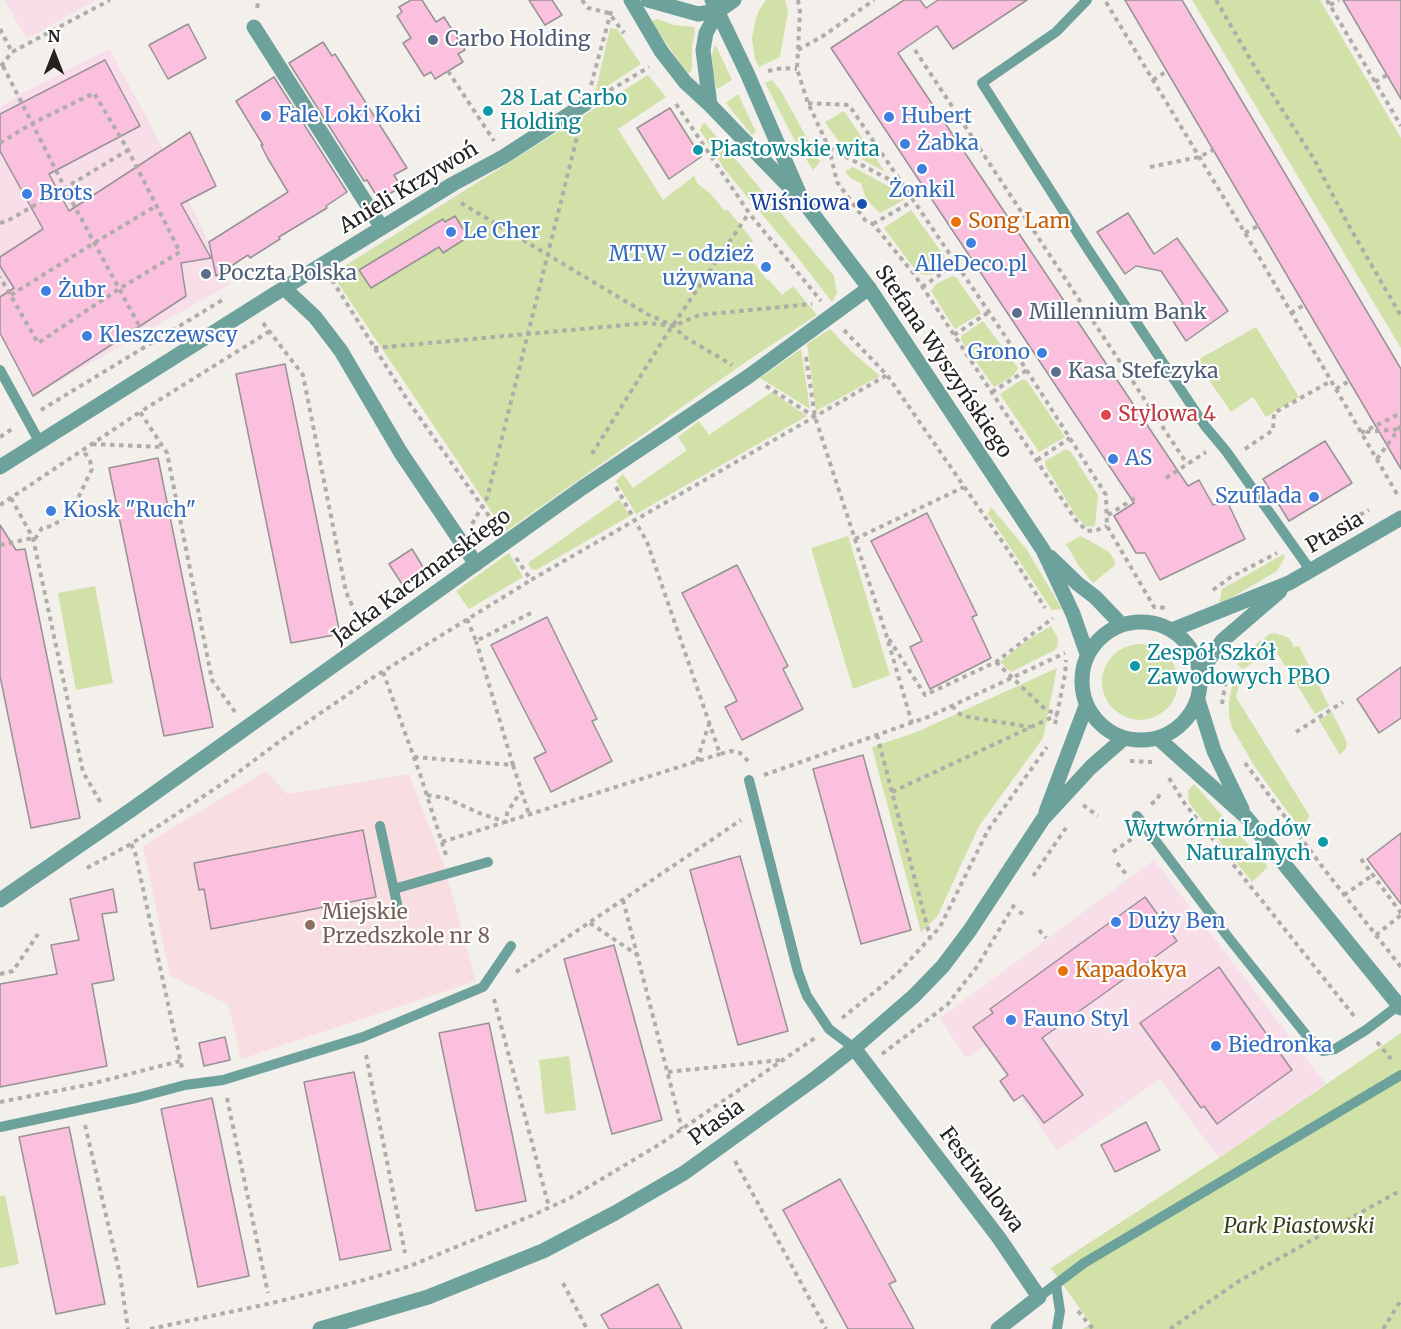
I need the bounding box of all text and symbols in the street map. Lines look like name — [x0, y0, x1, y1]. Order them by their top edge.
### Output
north arrow — [24, 24, 84, 84]
text: N — [48, 26, 60, 46]
place label: Carbo Holding — [445, 27, 591, 53]
marker: Carbo Holding — [426, 33, 440, 47]
place label: 28 Lat Carbo Holding — [500, 86, 627, 136]
place label: Fale Loki Koki — [278, 103, 421, 129]
marker: 28 Lat Carbo Holding — [481, 104, 495, 118]
place label: Hubert — [901, 104, 972, 130]
marker: Fale Loki Koki — [259, 109, 273, 123]
marker: Hubert — [882, 110, 896, 124]
place label: Żabka — [917, 131, 979, 157]
street label: Anieli Krzywoń — [335, 137, 483, 239]
place label: Piastowskie wita — [710, 137, 880, 163]
marker: Żabka — [898, 137, 912, 151]
marker: Piastowskie wita — [691, 143, 705, 157]
marker: Żonkil — [915, 162, 929, 176]
place label: Żonkil — [889, 178, 955, 204]
place label: Brots — [39, 181, 93, 207]
marker: Brots — [20, 187, 34, 201]
place label: Wiśniowa — [750, 191, 850, 217]
marker: Wiśniowa — [855, 197, 869, 211]
place label: Song Lam — [968, 209, 1070, 235]
marker: Song Lam — [949, 215, 963, 229]
place label: Le Cher — [463, 219, 540, 245]
marker: Le Cher — [444, 225, 458, 239]
marker: AlleDeco.pl — [964, 236, 978, 250]
place label: MTW - odzież używana — [609, 242, 754, 292]
place label: AlleDeco.pl — [915, 252, 1027, 278]
marker: MTW - odzież używana — [759, 260, 773, 274]
place label: Poczta Polska — [218, 261, 357, 287]
street label: Stefana Wyszyńskiego — [869, 261, 1017, 463]
marker: Poczta Polska — [199, 267, 213, 281]
place label: Żubr — [58, 278, 106, 304]
marker: Żubr — [39, 284, 53, 298]
place label: Millennium Bank — [1029, 300, 1207, 326]
marker: Millennium Bank — [1010, 306, 1024, 320]
place label: Kleszczewscy — [99, 323, 238, 349]
marker: Kleszczewscy — [80, 329, 94, 343]
place label: Grono — [968, 340, 1030, 366]
marker: Grono — [1035, 346, 1049, 360]
place label: Kasa Stefczyka — [1068, 359, 1218, 385]
marker: Kasa Stefczyka — [1049, 365, 1063, 379]
place label: Stylowa 4 — [1118, 402, 1216, 428]
marker: Stylowa 4 — [1099, 408, 1113, 422]
place label: AS — [1125, 446, 1152, 472]
marker: AS — [1106, 452, 1120, 466]
place label: Szuflada — [1215, 484, 1302, 510]
marker: Szuflada — [1307, 490, 1321, 504]
place label: Kiosk "Ruch" — [63, 498, 196, 524]
marker: Kiosk "Ruch" — [44, 504, 58, 518]
street label: Jacka Kaczmarskiego — [328, 504, 516, 650]
street label: Ptasia — [1302, 507, 1368, 559]
place label: Zespół Szkół Zawodowych PBO — [1147, 641, 1330, 691]
marker: Zespół Szkół Zawodowych PBO — [1128, 659, 1142, 673]
place label: Wytwórnia Lodów Naturalnych — [1125, 817, 1311, 867]
marker: Wytwórnia Lodów Naturalnych — [1316, 835, 1330, 849]
place label: Miejskie Przedszkole nr 8 — [322, 900, 490, 950]
place label: Duży Ben — [1128, 909, 1225, 935]
marker: Duży Ben — [1109, 915, 1123, 929]
marker: Miejskie Przedszkole nr 8 — [303, 918, 317, 932]
place label: Kapadokya — [1075, 958, 1187, 984]
marker: Kapadokya — [1056, 964, 1070, 978]
place label: Fauno Styl — [1023, 1007, 1129, 1033]
marker: Fauno Styl — [1004, 1013, 1018, 1027]
place label: Biedronka — [1228, 1033, 1332, 1059]
marker: Biedronka — [1209, 1039, 1223, 1053]
street label: Ptasia — [685, 1095, 749, 1151]
street label: Festiwalowa — [933, 1122, 1029, 1238]
park label: Park Piastowski — [1223, 1214, 1375, 1240]

